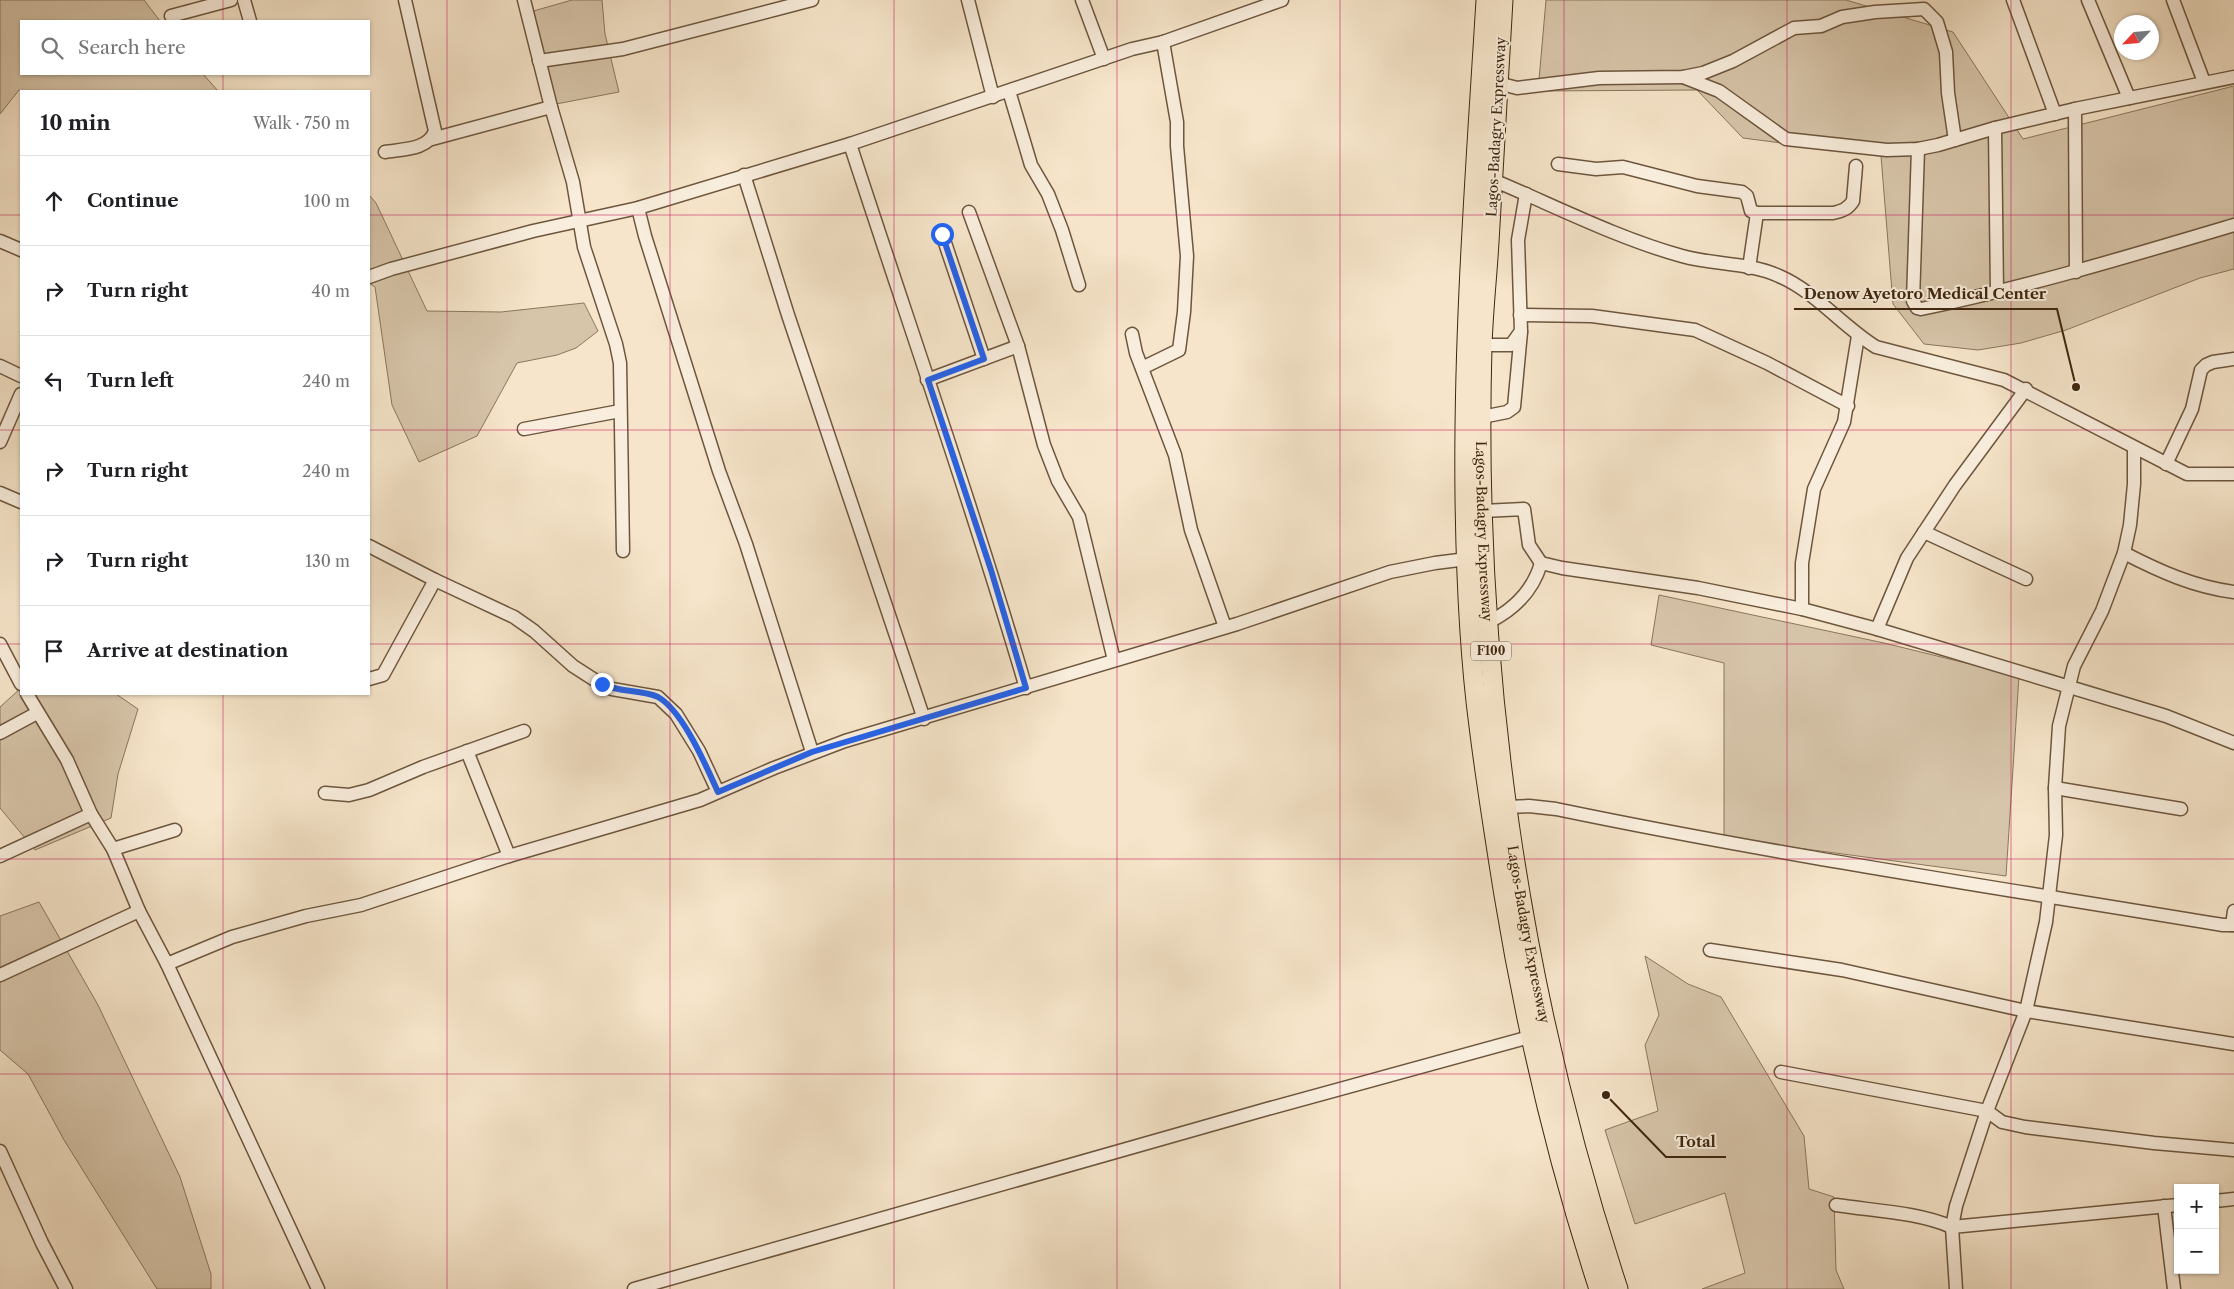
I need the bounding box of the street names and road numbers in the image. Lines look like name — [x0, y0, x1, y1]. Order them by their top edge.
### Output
street label: Lagos-Badagry Expressway — [1482, 36, 1510, 218]
street label: Lagos-Badagry Expressway — [1472, 441, 1497, 622]
road number: F100 — [1471, 641, 1511, 660]
street label: Lagos-Badagry Expressway — [1503, 844, 1554, 1025]

